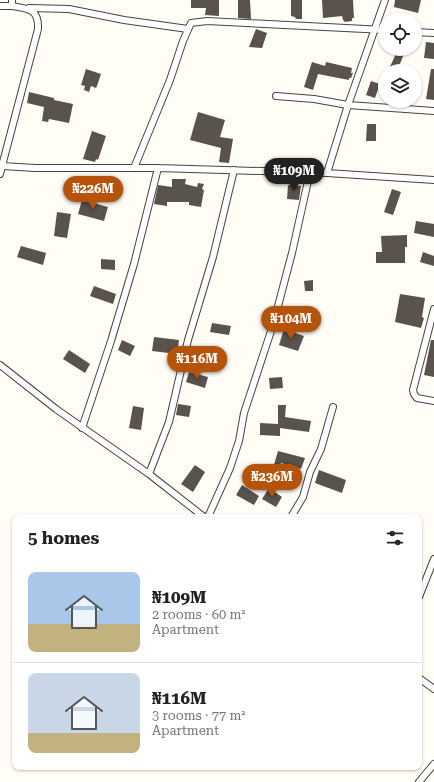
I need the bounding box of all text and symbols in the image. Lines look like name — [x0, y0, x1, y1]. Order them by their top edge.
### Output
map controls — [378, 12, 422, 108]
button: locate — [378, 12, 422, 56]
button: layers — [378, 64, 422, 108]
pin: ₦109M — [266, 158, 322, 192]
text: ₦109M — [273, 163, 315, 178]
pin: ₦226M — [65, 176, 121, 210]
text: ₦226M — [72, 181, 114, 196]
pin: ₦104M — [263, 306, 319, 340]
text: ₦104M — [270, 311, 312, 326]
pin: ₦116M — [169, 346, 225, 380]
text: ₦116M — [176, 351, 218, 366]
pin: ₦236M — [244, 464, 300, 498]
text: ₦236M — [251, 469, 293, 484]
icon: filters — [384, 527, 406, 549]
text: 5 homes — [28, 528, 99, 548]
text: ₦109M — [152, 587, 207, 607]
icon: home — [60, 588, 108, 636]
text: 2 rooms · 60 m² — [152, 607, 246, 622]
text: Apartment — [152, 622, 219, 637]
text: ₦116M — [152, 688, 207, 708]
icon: home — [60, 689, 108, 737]
text: 3 rooms · 77 m² — [152, 708, 246, 723]
text: Apartment — [152, 723, 219, 738]

